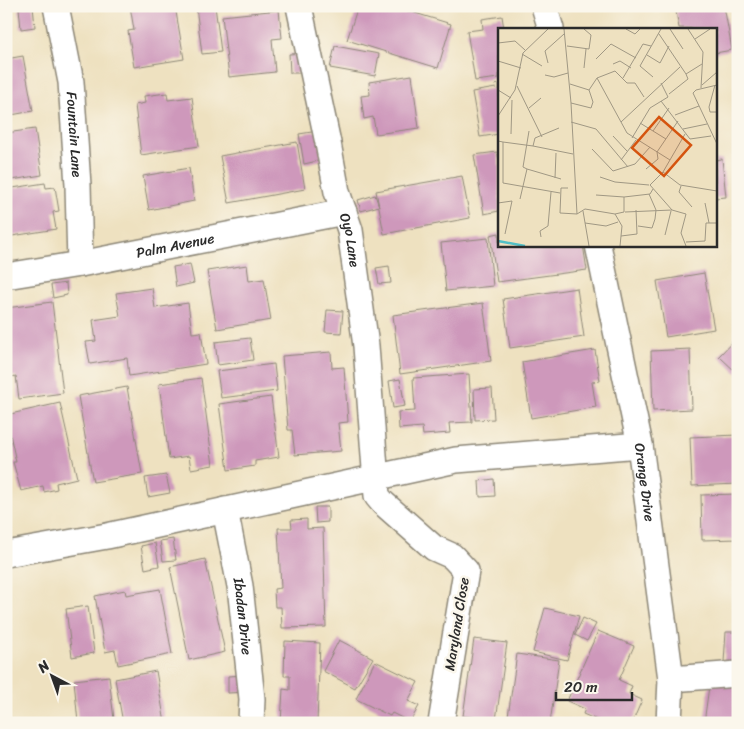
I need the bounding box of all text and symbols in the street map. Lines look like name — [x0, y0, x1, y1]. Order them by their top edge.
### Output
inset map — [498, 28, 716, 246]
street label: Fountain Lane — [59, 91, 90, 178]
street label: Oyo Lane — [333, 209, 368, 269]
street label: Palm Avenue — [134, 225, 216, 265]
street label: Orange Drive — [627, 441, 663, 523]
street label: Ibadan Drive — [226, 574, 260, 656]
street label: Maryland Close — [437, 575, 477, 673]
north arrow — [28, 652, 78, 702]
text: N — [31, 654, 56, 680]
scale bar — [556, 669, 633, 701]
text: 20 m — [564, 674, 598, 700]

